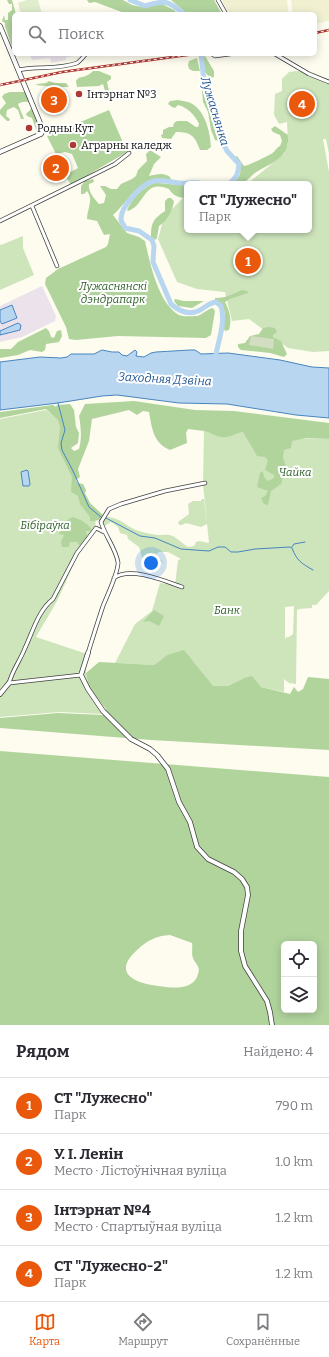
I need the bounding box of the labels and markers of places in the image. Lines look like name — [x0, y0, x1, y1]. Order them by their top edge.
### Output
pin: 3 — [41, 85, 67, 115]
place label: Інтэрнат №3 — [87, 88, 157, 101]
marker: Інтэрнат №3 — [74, 89, 84, 99]
pin: 4 — [289, 89, 315, 119]
place label: Родны Кут — [37, 122, 94, 135]
marker: Родны Кут — [24, 123, 34, 133]
place label: Аграрны каледж — [81, 139, 172, 152]
marker: Аграрны каледж — [68, 140, 78, 150]
pin: 2 — [43, 153, 69, 183]
pin: 1 — [235, 246, 261, 276]

